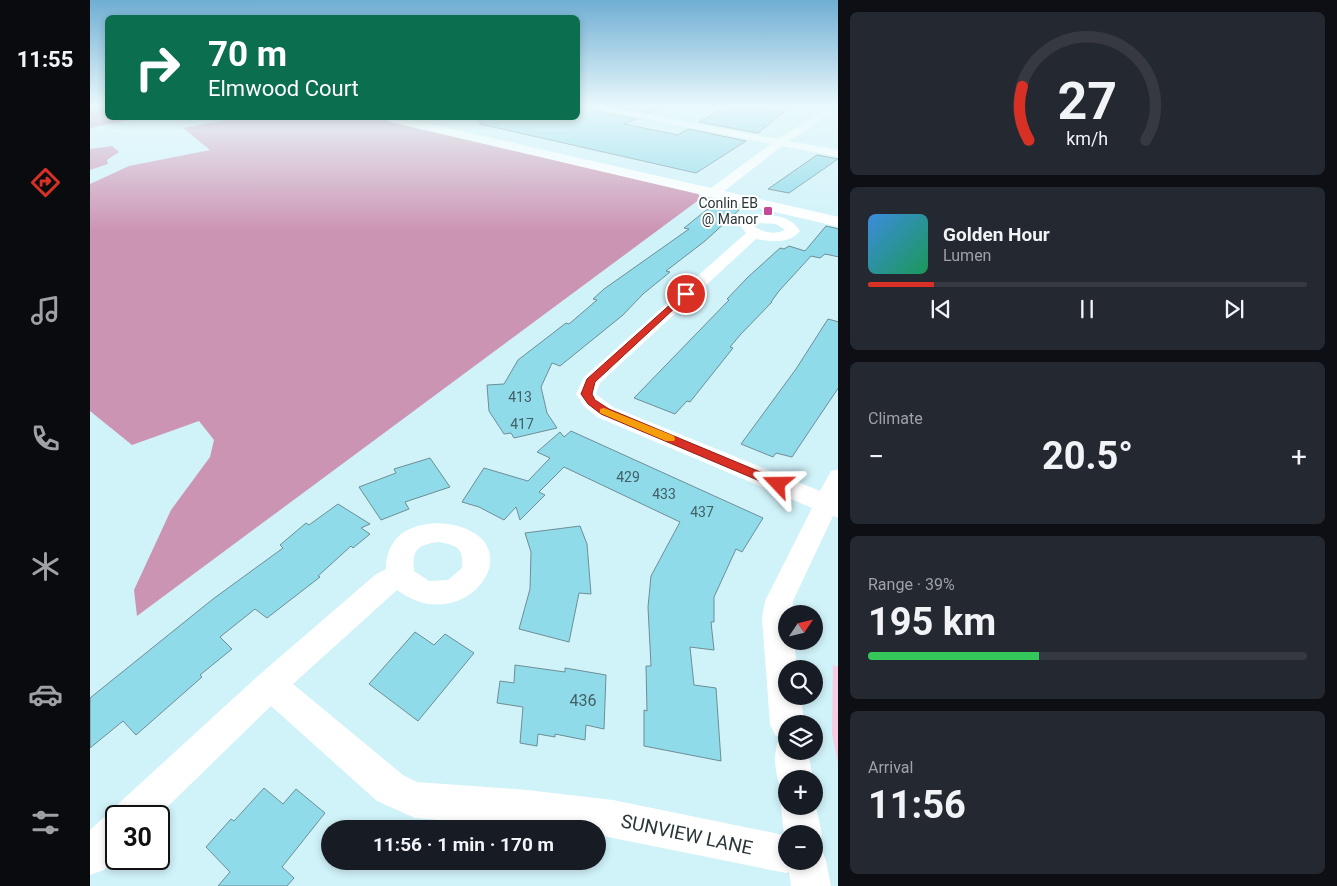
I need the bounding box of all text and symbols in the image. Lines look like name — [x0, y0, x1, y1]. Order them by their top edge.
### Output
text: 70 m — [208, 34, 287, 75]
icon: right — [125, 35, 190, 100]
text: 11:55 — [17, 47, 73, 72]
text: 27 — [1058, 71, 1117, 132]
text: Elmwood Court — [208, 76, 359, 101]
text: km/h — [1067, 128, 1108, 149]
icon: directions — [28, 165, 63, 200]
place label: Conlin EB @ Manor — [698, 195, 758, 227]
marker: Conlin EB @ Manor — [762, 205, 774, 217]
text: Golden Hour — [943, 223, 1050, 246]
text: Lumen — [943, 246, 991, 265]
pin — [665, 273, 707, 315]
icon: arrive — [672, 280, 700, 308]
icon: music — [28, 293, 63, 328]
icon: previous — [927, 295, 955, 323]
icon: pause — [1073, 295, 1101, 323]
icon: next — [1220, 295, 1248, 323]
house number: 413 — [508, 389, 532, 405]
text: Climate — [868, 409, 923, 428]
house number: 417 — [510, 416, 534, 432]
icon: phone — [28, 421, 63, 456]
text: 20.5° — [1042, 434, 1133, 478]
text: − — [868, 440, 884, 473]
text: + — [1291, 440, 1307, 473]
position arrow — [751, 457, 803, 509]
house number: 429 — [616, 469, 640, 485]
house number: 433 — [652, 486, 676, 502]
house number: 437 — [690, 504, 714, 520]
icon: climate — [28, 549, 63, 584]
text: Range · 39% — [868, 575, 955, 594]
text: 195 km — [868, 600, 996, 644]
north arrow — [778, 605, 822, 650]
map controls — [778, 605, 823, 870]
button: search — [778, 660, 823, 705]
icon: car — [28, 677, 63, 712]
house number: 436 — [570, 691, 596, 710]
button: layers — [778, 715, 823, 760]
text: Arrival — [868, 758, 913, 777]
button: + — [778, 770, 823, 815]
text: 11:56 — [868, 783, 966, 827]
icon: filters — [28, 805, 63, 840]
speed limit sign: 30 — [105, 805, 170, 870]
street label: SUNVIEW LANE — [619, 809, 755, 860]
button: − — [778, 825, 823, 870]
text: 11:56 · 1 min · 170 m — [373, 833, 554, 856]

